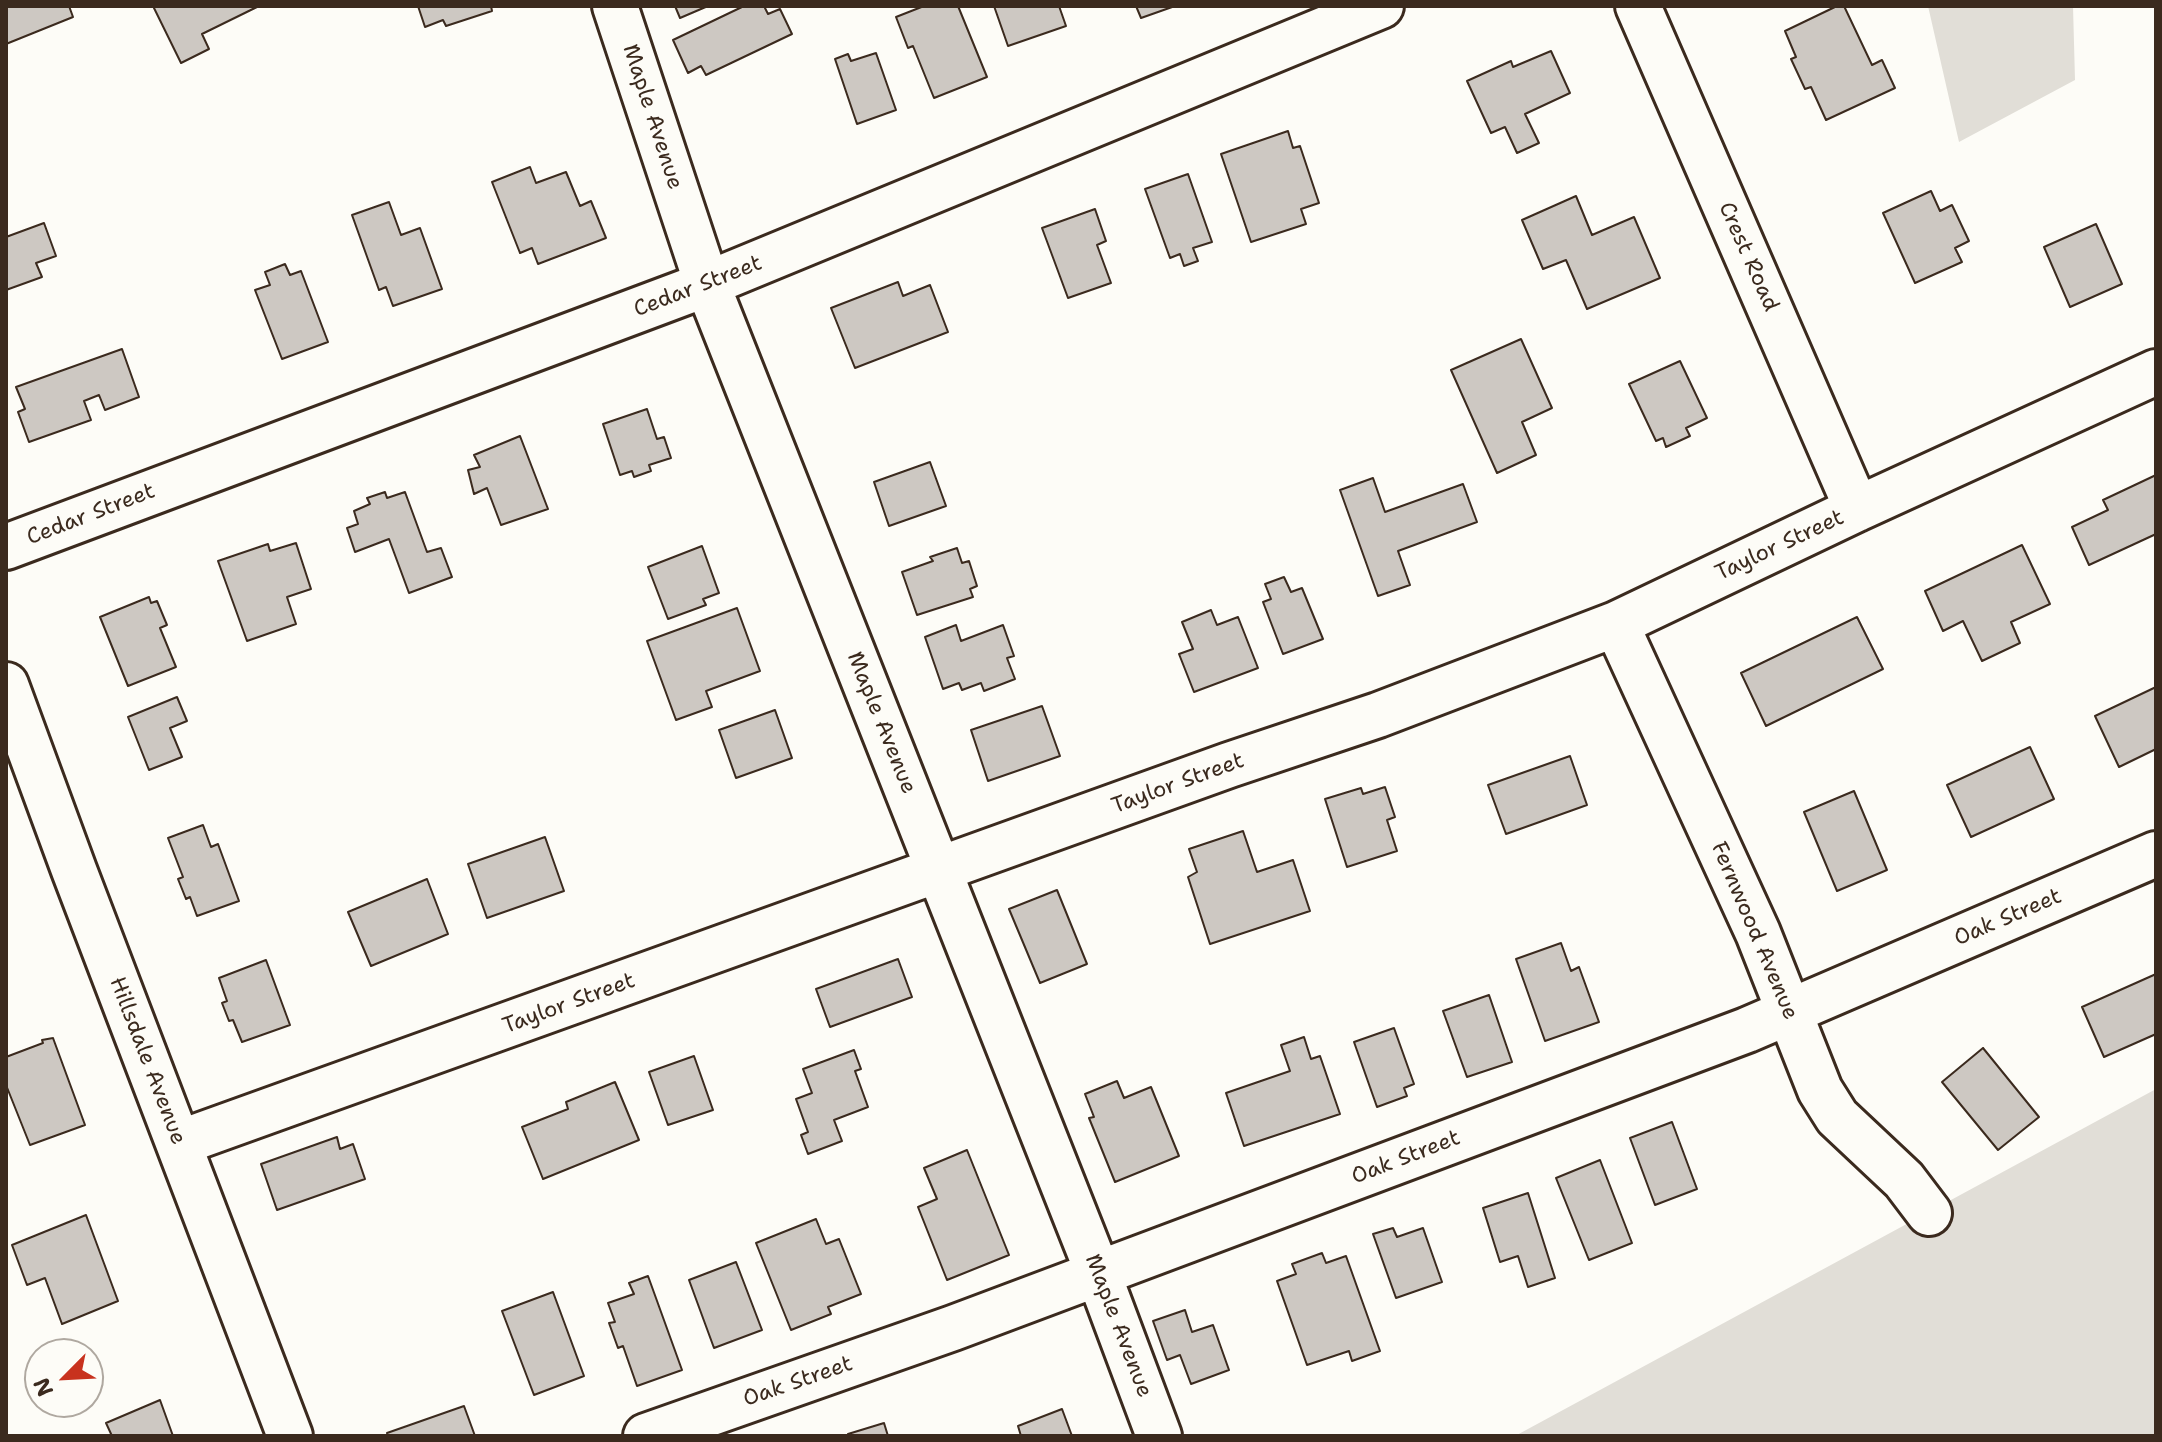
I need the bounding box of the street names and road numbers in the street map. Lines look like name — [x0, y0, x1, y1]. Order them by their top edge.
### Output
street label: Maple Avenue — [616, 41, 688, 193]
street label: Crest Road — [1712, 198, 1784, 316]
street label: Cedar Street — [630, 250, 766, 324]
street label: Cedar Street — [23, 478, 159, 552]
street label: Taylor Street — [1712, 505, 1848, 587]
street label: Maple Avenue — [840, 648, 922, 798]
street label: Taylor Street — [1108, 748, 1248, 820]
street label: Fernwood Avenue — [1705, 838, 1803, 1024]
street label: Oak Street — [1950, 884, 2066, 952]
street label: Taylor Street — [499, 968, 639, 1040]
street label: Hillsdale Avenue — [103, 974, 191, 1148]
street label: Oak Street — [1348, 1125, 1464, 1191]
street label: Maple Avenue — [1079, 1251, 1157, 1401]
street label: Oak Street — [740, 1351, 856, 1413]

